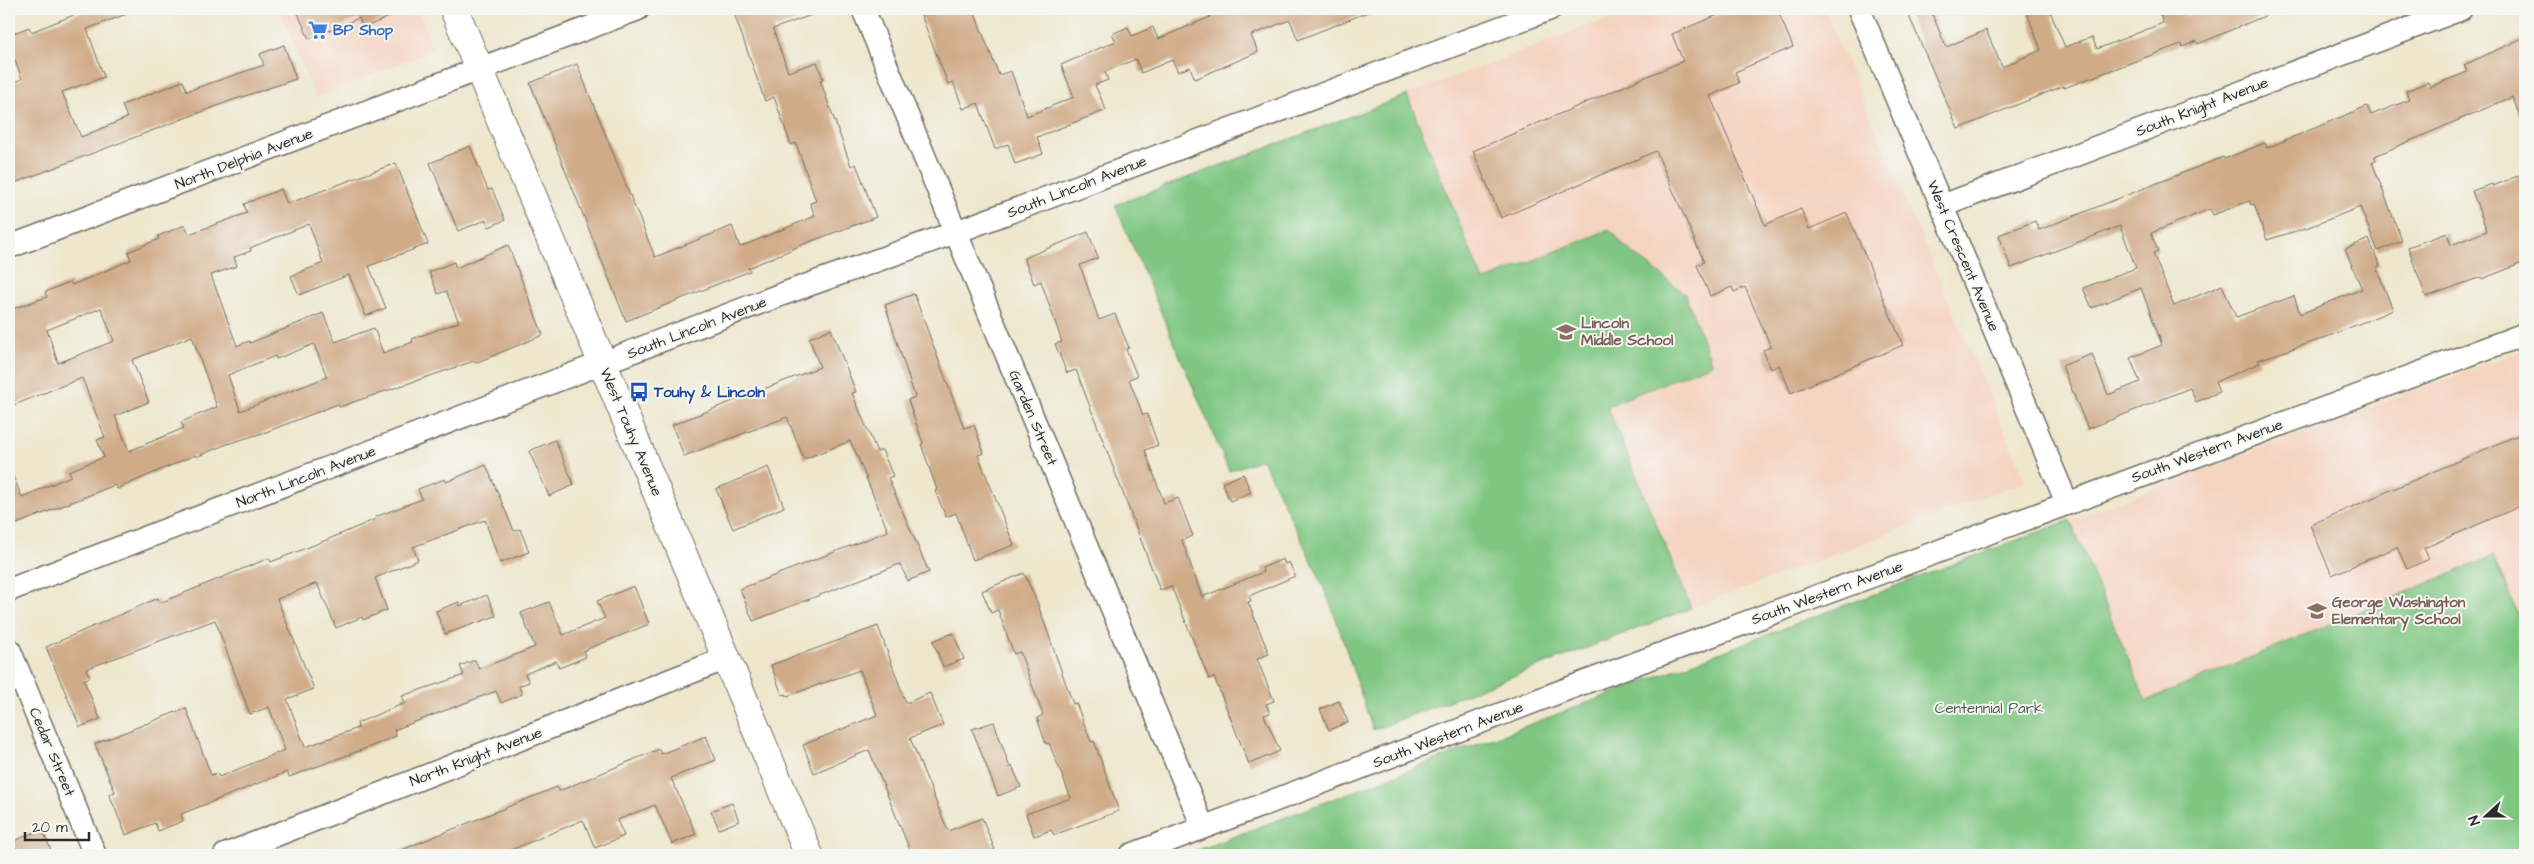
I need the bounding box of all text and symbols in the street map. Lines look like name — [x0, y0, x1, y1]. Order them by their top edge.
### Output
supermarket icon: BP Shop — [307, 19, 329, 41]
place label: BP Shop — [333, 20, 394, 41]
street label: South Knight Avenue — [2133, 72, 2271, 143]
street label: North Delphia Avenue — [172, 123, 316, 195]
street label: South Lincoln Avenue — [1004, 151, 1150, 223]
street label: West Crescent Avenue — [1922, 177, 2004, 335]
street label: South Lincoln Avenue — [624, 292, 770, 364]
place label: Lincoln Middle School — [1581, 313, 1674, 351]
school or university icon: Lincoln Middle School — [1555, 321, 1577, 343]
street label: West Touhy Avenue — [594, 365, 668, 500]
street label: Garden Street — [1003, 367, 1063, 469]
bus stop icon: Touhy & Lincoln — [628, 381, 650, 403]
place label: Touhy & Lincoln — [653, 382, 766, 404]
street label: South Western Avenue — [2128, 414, 2286, 488]
street label: North Lincoln Avenue — [233, 441, 379, 513]
street label: South Western Avenue — [1748, 556, 1906, 630]
place label: George Washington Elementary School — [2332, 592, 2466, 631]
school or university icon: George Washington Elementary School — [2306, 600, 2328, 622]
street label: South Western Avenue — [1370, 697, 1526, 773]
park label: Centennial Park — [1935, 698, 2043, 719]
street label: Cedar Street — [24, 704, 80, 800]
street label: North Knight Avenue — [407, 722, 546, 793]
north arrow — [2462, 792, 2512, 842]
scale bar — [25, 809, 89, 841]
text: N — [2464, 812, 2486, 828]
text: 20 m — [32, 817, 68, 838]

